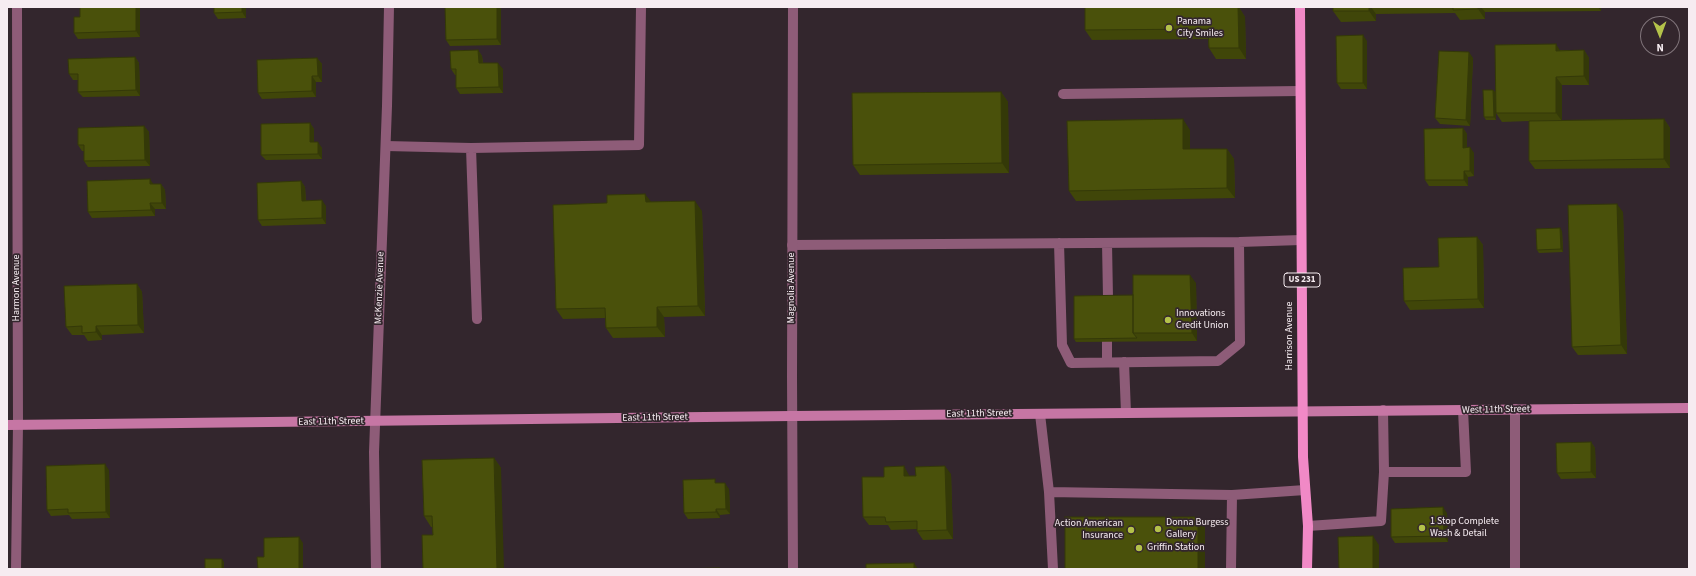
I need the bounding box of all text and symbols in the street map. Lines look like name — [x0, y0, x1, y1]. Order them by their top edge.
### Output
place label: Panama City Smiles — [1177, 16, 1223, 40]
north arrow — [1640, 16, 1680, 56]
marker: Panama City Smiles — [1164, 23, 1174, 33]
text: N — [1656, 40, 1664, 55]
street label: McKenzie Avenue — [373, 252, 387, 324]
street label: Magnolia Avenue — [786, 252, 798, 324]
street label: Harmon Avenue — [11, 254, 23, 322]
road number: US 231 — [1284, 273, 1320, 287]
street label: Harrison Avenue — [1284, 302, 1296, 370]
place label: Innovations Credit Union — [1176, 308, 1229, 332]
marker: Innovations Credit Union — [1163, 315, 1173, 325]
street label: West 11th Street — [1462, 403, 1530, 417]
street label: East 11th Street — [946, 407, 1012, 421]
street label: East 11th Street — [622, 411, 688, 425]
street label: East 11th Street — [298, 415, 364, 429]
place label: 1 Stop Complete Wash & Detail — [1430, 516, 1499, 540]
place label: Donna Burgess Gallery — [1166, 517, 1228, 540]
place label: Action American Insurance — [1055, 518, 1123, 542]
marker: 1 Stop Complete Wash & Detail — [1417, 523, 1427, 533]
marker: Donna Burgess Gallery — [1153, 524, 1163, 534]
marker: Action American Insurance — [1126, 525, 1136, 535]
place label: Griffin Station — [1147, 542, 1205, 554]
marker: Griffin Station — [1134, 543, 1144, 553]

